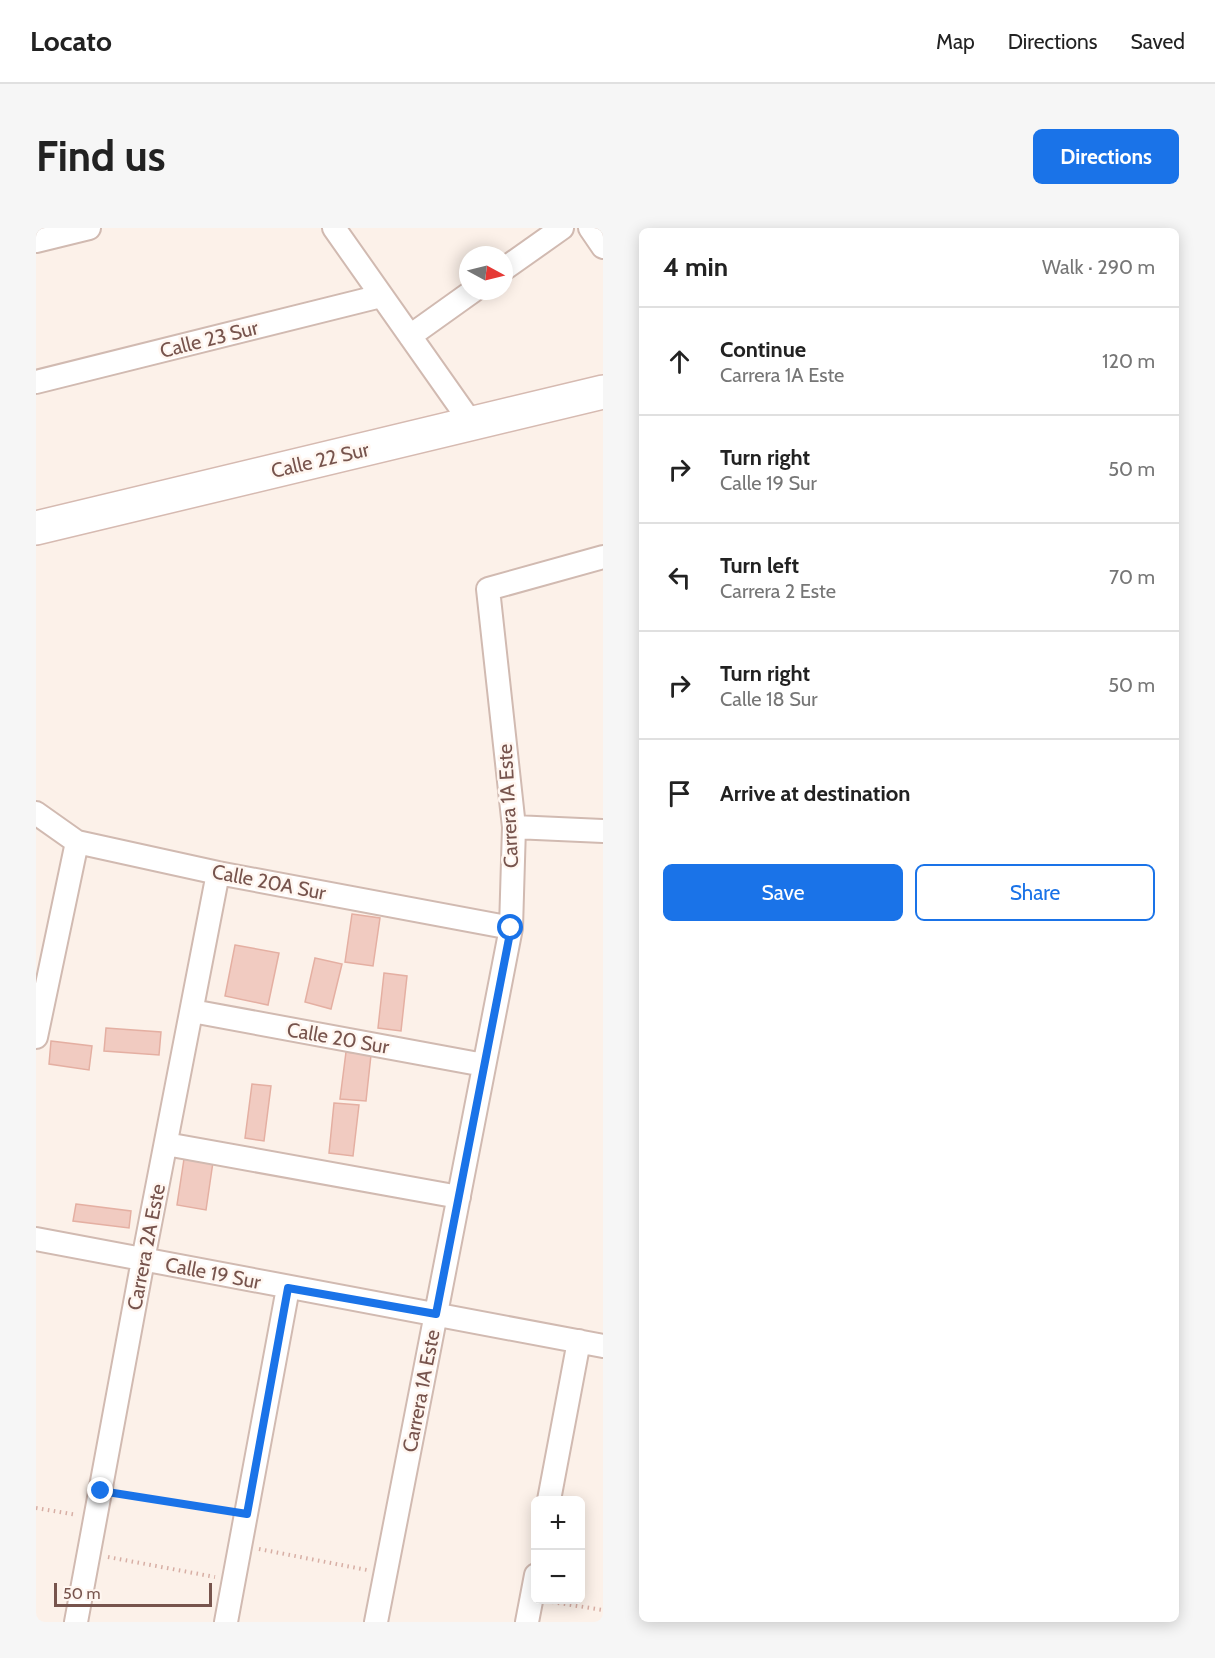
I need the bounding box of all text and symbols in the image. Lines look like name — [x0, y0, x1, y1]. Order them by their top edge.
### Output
text: Locato — [30, 24, 112, 58]
text: Map — [936, 29, 975, 54]
text: Directions — [1008, 29, 1097, 54]
text: Saved — [1130, 29, 1185, 54]
button: Directions — [1033, 129, 1179, 184]
text: Find us — [36, 130, 165, 182]
north arrow — [459, 246, 513, 300]
text: 4 min — [663, 251, 728, 283]
text: Walk · 290 m — [1042, 255, 1155, 279]
street label: Calle 23 Sur — [157, 315, 261, 363]
text: Continue — [720, 336, 806, 363]
icon: ahead — [663, 345, 696, 378]
text: 120 m — [1102, 349, 1155, 373]
text: Carrera 1A Este — [720, 363, 844, 387]
street label: Calle 22 Sur — [269, 437, 372, 483]
text: Turn right — [720, 444, 810, 471]
icon: right — [663, 453, 696, 486]
text: 50 m — [1108, 457, 1155, 481]
text: Calle 19 Sur — [720, 471, 817, 495]
text: Turn left — [720, 552, 799, 579]
icon: left — [663, 561, 696, 594]
text: 70 m — [1109, 565, 1155, 589]
text: Carrera 2 Este — [720, 579, 836, 603]
text: Turn right — [720, 660, 810, 687]
icon: right — [663, 669, 696, 702]
text: 50 m — [1108, 673, 1155, 697]
text: Calle 18 Sur — [720, 687, 818, 711]
street label: Carrera 1A Este — [493, 743, 523, 869]
icon: arrive — [663, 777, 696, 810]
text: Arrive at destination — [720, 780, 910, 807]
street label: Calle 20A Sur — [210, 859, 329, 905]
button: Save — [663, 864, 903, 921]
button: Share — [915, 864, 1155, 921]
route start — [497, 914, 523, 940]
street label: Calle 20 Sur — [285, 1017, 392, 1059]
street label: Carrera 2A Este — [122, 1182, 170, 1312]
street label: Calle 19 Sur — [163, 1252, 263, 1294]
street label: Carrera 1A Este — [397, 1328, 445, 1454]
route end — [87, 1477, 113, 1503]
map controls — [531, 1496, 585, 1604]
button: + — [531, 1496, 585, 1550]
button: − — [531, 1550, 585, 1604]
scale bar — [54, 1580, 212, 1608]
text: 50 m — [63, 1584, 100, 1603]

